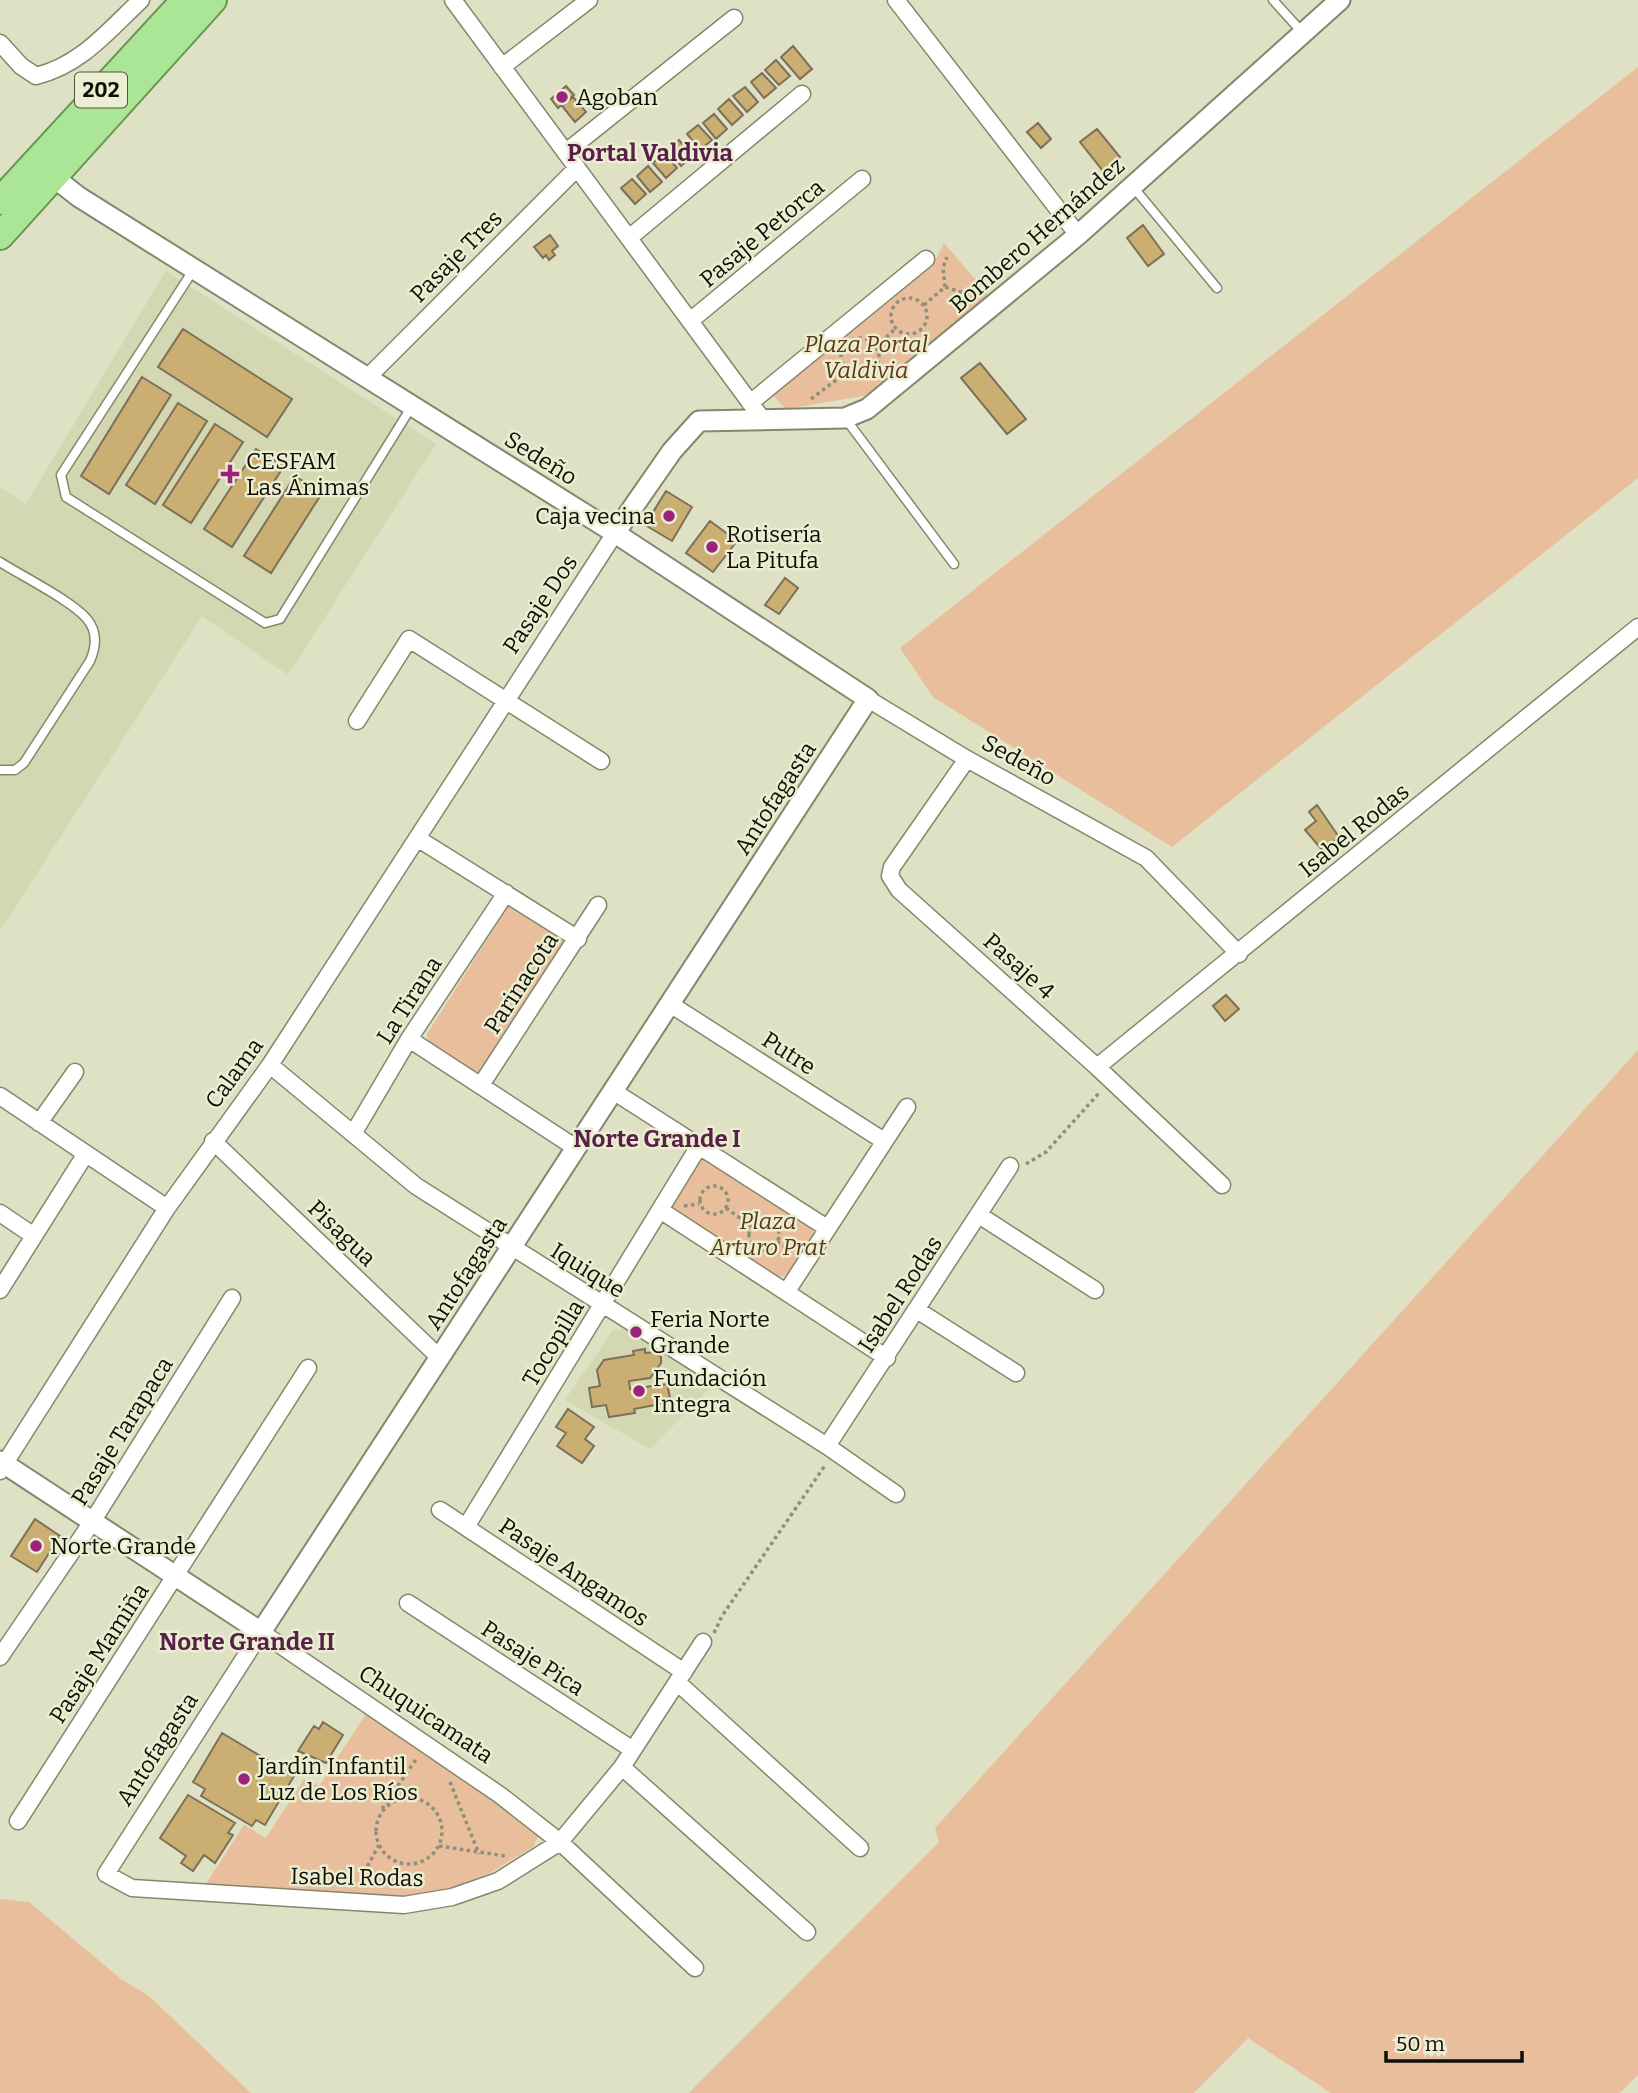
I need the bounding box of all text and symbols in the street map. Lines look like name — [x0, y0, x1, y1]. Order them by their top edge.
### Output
road number: 202 — [75, 72, 127, 108]
place label: Agoban — [576, 83, 658, 111]
marker: Agoban — [554, 89, 570, 105]
district label: Portal Valdivia — [567, 139, 734, 167]
street label: Bombero Hernández — [944, 151, 1130, 319]
street label: Pasaje Petorca — [694, 173, 830, 293]
street label: Pasaje Tres — [404, 204, 508, 308]
park label: Plaza Portal Valdivia — [804, 330, 928, 384]
street label: Sedeño — [500, 425, 582, 491]
place label: CESFAM Las Ánimas — [246, 447, 369, 501]
marker: CESFAM Las Ánimas — [220, 464, 240, 484]
place label: Caja vecina — [535, 502, 655, 530]
marker: Caja vecina — [661, 508, 677, 524]
place label: Rotisería La Pitufa — [726, 520, 822, 574]
marker: Rotisería La Pitufa — [704, 539, 720, 555]
street label: Pasaje Dos — [497, 549, 583, 659]
street label: Sedeño — [977, 728, 1061, 792]
street label: Antofagasta — [728, 736, 822, 860]
street label: Isabel Rodas — [1293, 777, 1415, 883]
street label: Parinacota — [478, 927, 564, 1039]
street label: Pasaje 4 — [978, 927, 1061, 1006]
street label: La Tirana — [370, 951, 448, 1049]
street label: Putre — [757, 1025, 821, 1081]
street label: Calama — [199, 1032, 269, 1114]
district label: Norte Grande I — [573, 1125, 741, 1153]
street label: Pisagua — [302, 1194, 382, 1272]
park label: Plaza Arturo Prat — [709, 1207, 827, 1261]
street label: Antofagasta — [419, 1211, 513, 1335]
street label: Isabel Rodas — [852, 1231, 948, 1357]
street label: Iquique — [546, 1236, 630, 1304]
street label: Tocopilla — [516, 1294, 590, 1391]
place label: Feria Norte Grande — [650, 1305, 770, 1359]
marker: Feria Norte Grande — [628, 1324, 644, 1340]
street label: Pasaje Tarapaca — [65, 1351, 179, 1510]
place label: Fundación Integra — [653, 1364, 767, 1418]
marker: Fundación Integra — [631, 1383, 647, 1399]
street label: Pasaje Angamos — [494, 1512, 654, 1632]
place label: Norte Grande — [50, 1532, 196, 1560]
marker: Norte Grande — [28, 1538, 44, 1554]
street label: Pasaje Mamiña — [43, 1577, 155, 1728]
street label: Pasaje Pica — [476, 1614, 590, 1702]
district label: Norte Grande II — [159, 1628, 335, 1656]
street label: Chuquicamata — [353, 1659, 499, 1770]
street label: Antofagasta — [110, 1687, 204, 1811]
place label: Jardín Infantil Luz de Los Ríos — [257, 1752, 418, 1806]
marker: Jardín Infantil Luz de Los Ríos — [236, 1771, 252, 1787]
street label: Isabel Rodas — [290, 1862, 424, 1892]
scale bar — [1386, 2020, 1522, 2064]
text: 50 m — [1396, 2031, 1445, 2057]

